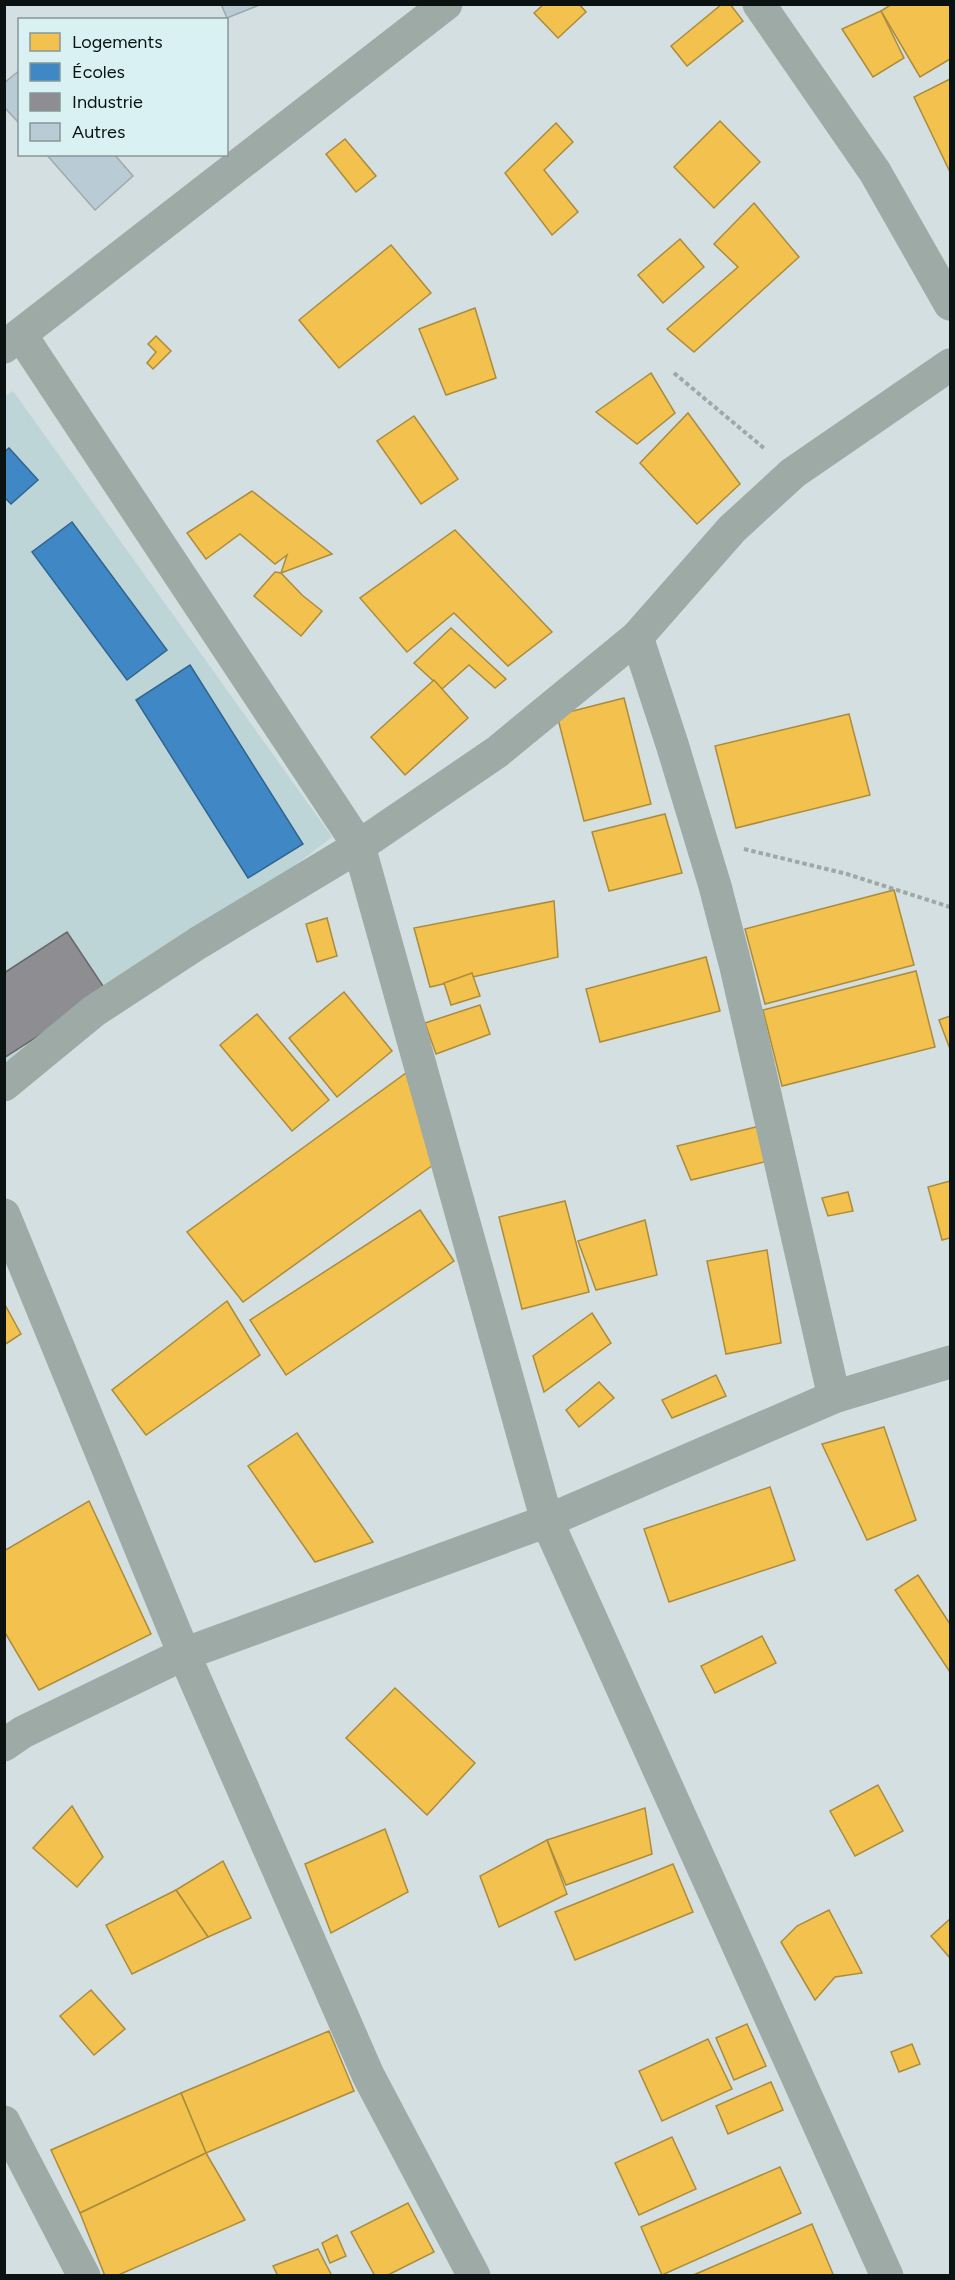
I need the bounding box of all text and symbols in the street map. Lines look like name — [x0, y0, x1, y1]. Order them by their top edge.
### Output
legend — [18, 18, 228, 156]
text: Logements — [72, 31, 163, 53]
text: Écoles — [72, 61, 125, 83]
text: Industrie — [72, 91, 143, 113]
text: Autres — [72, 121, 125, 143]

